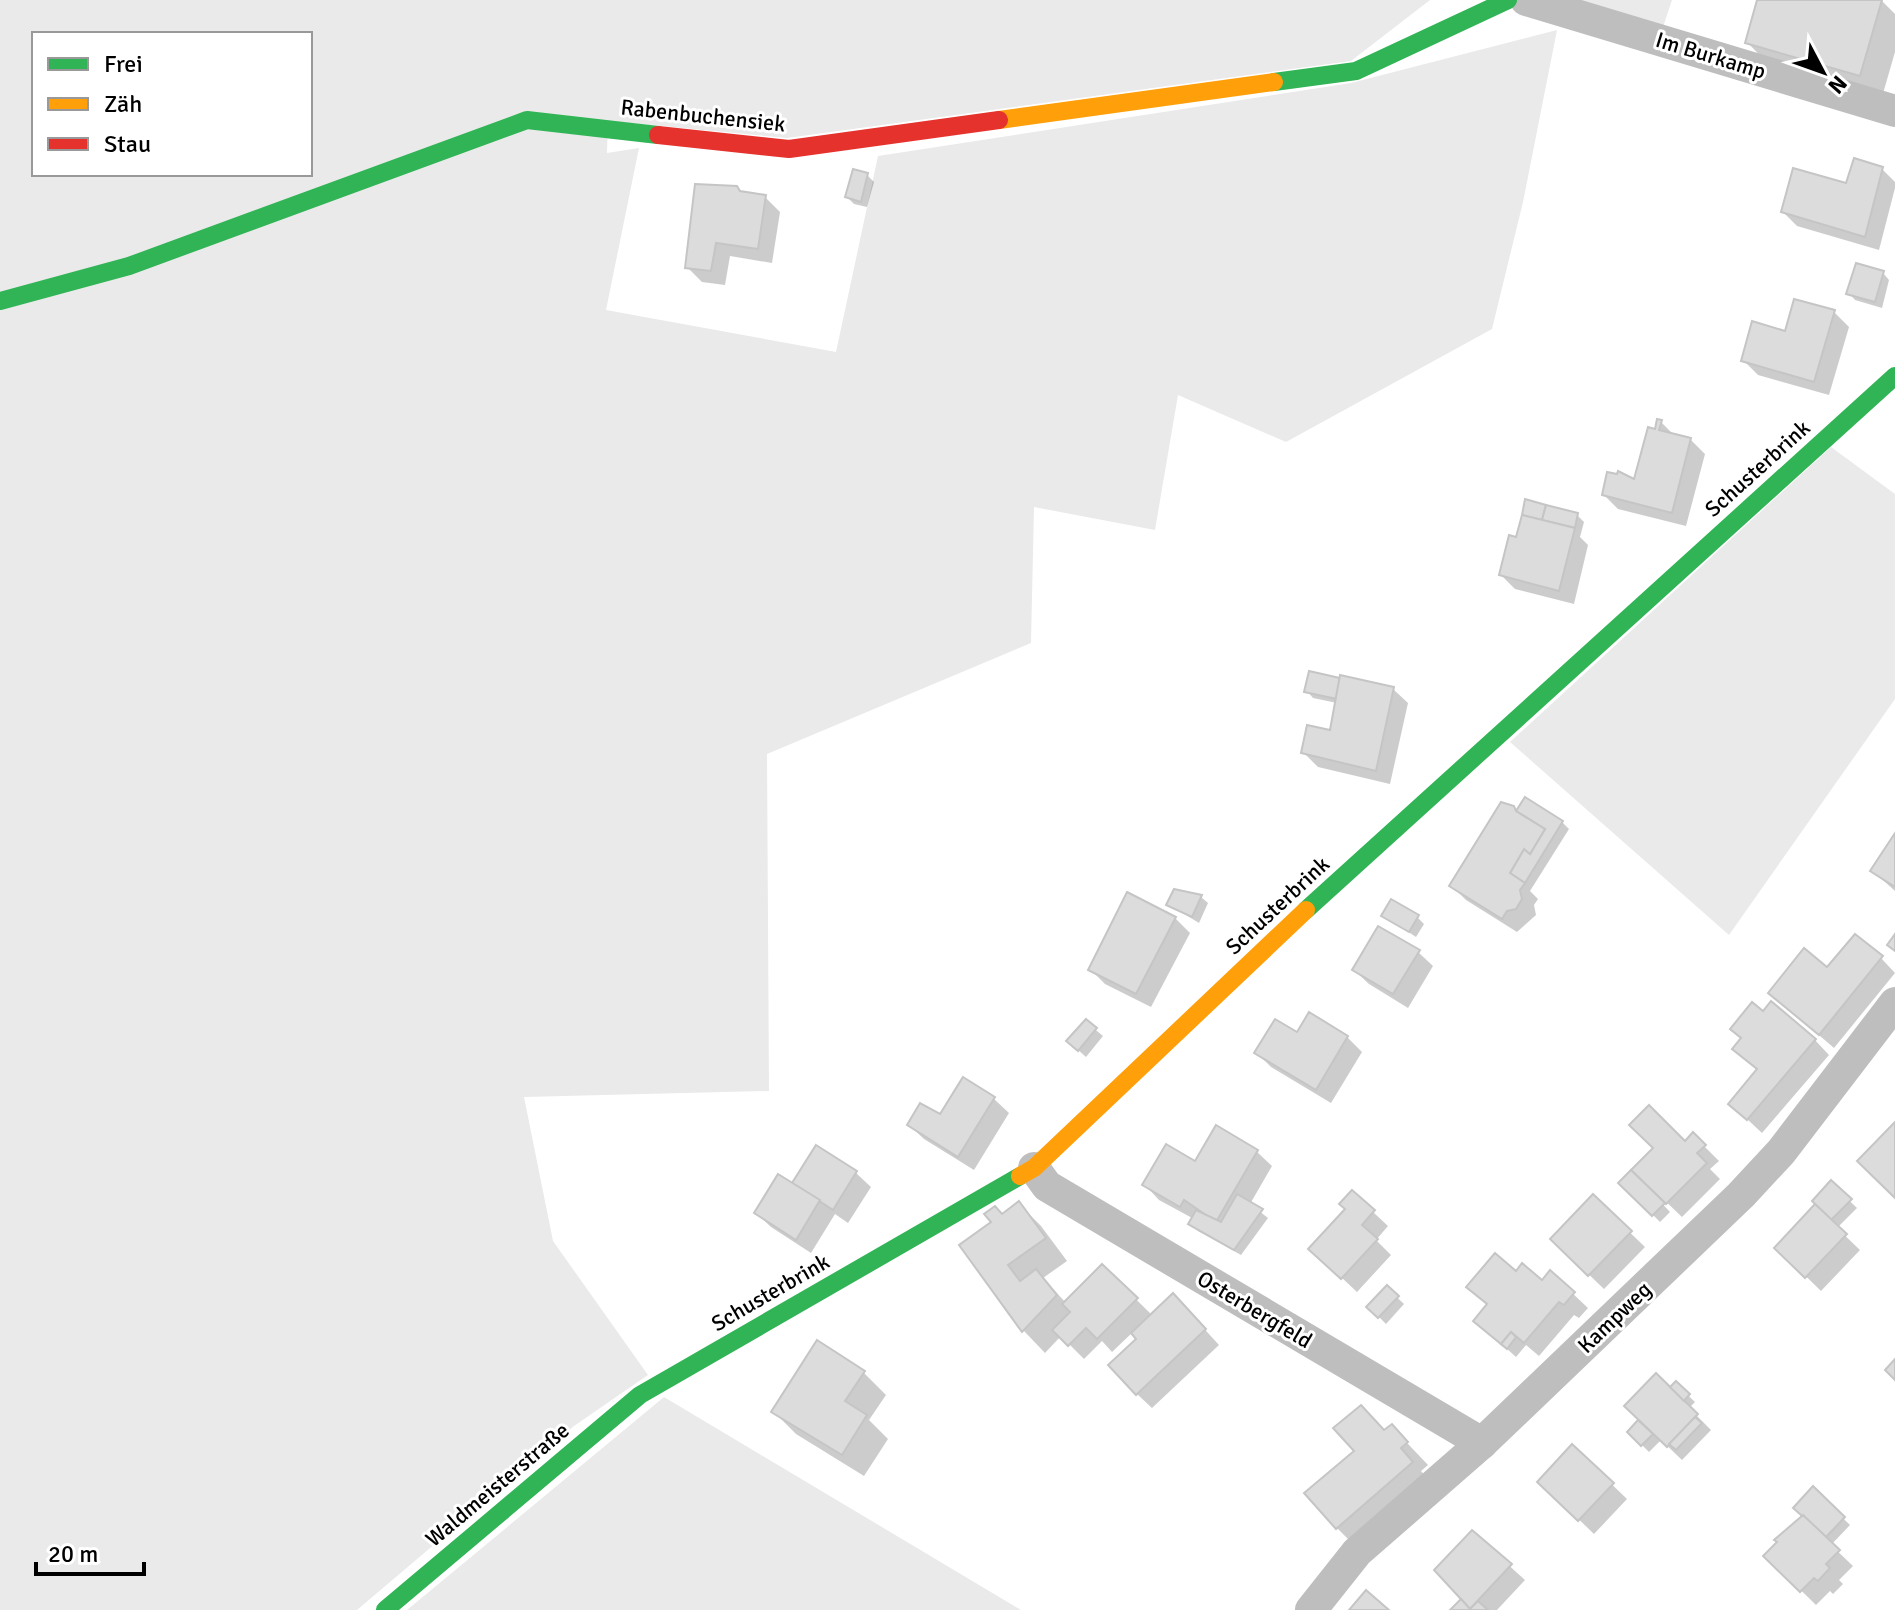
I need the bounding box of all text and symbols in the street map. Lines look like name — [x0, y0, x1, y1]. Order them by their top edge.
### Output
street label: Im Burkamp — [1653, 26, 1769, 85]
legend — [32, 32, 312, 176]
north arrow — [1783, 32, 1863, 112]
text: Frei — [104, 49, 143, 79]
text: N — [1823, 70, 1853, 99]
text: Zäh — [104, 89, 142, 119]
street label: Rabenbuchensiek — [619, 93, 787, 138]
text: Stau — [104, 129, 151, 159]
street label: Schusterbrink — [1699, 414, 1815, 523]
street label: Schusterbrink — [1220, 851, 1335, 960]
street label: Schusterbrink — [706, 1248, 834, 1337]
street label: Osterbergfeld — [1193, 1265, 1317, 1354]
street label: Kampweg — [1572, 1276, 1657, 1359]
street label: Waldmeisterstraße — [420, 1417, 575, 1552]
scale bar — [36, 1526, 144, 1576]
text: 20 m — [48, 1539, 98, 1569]

